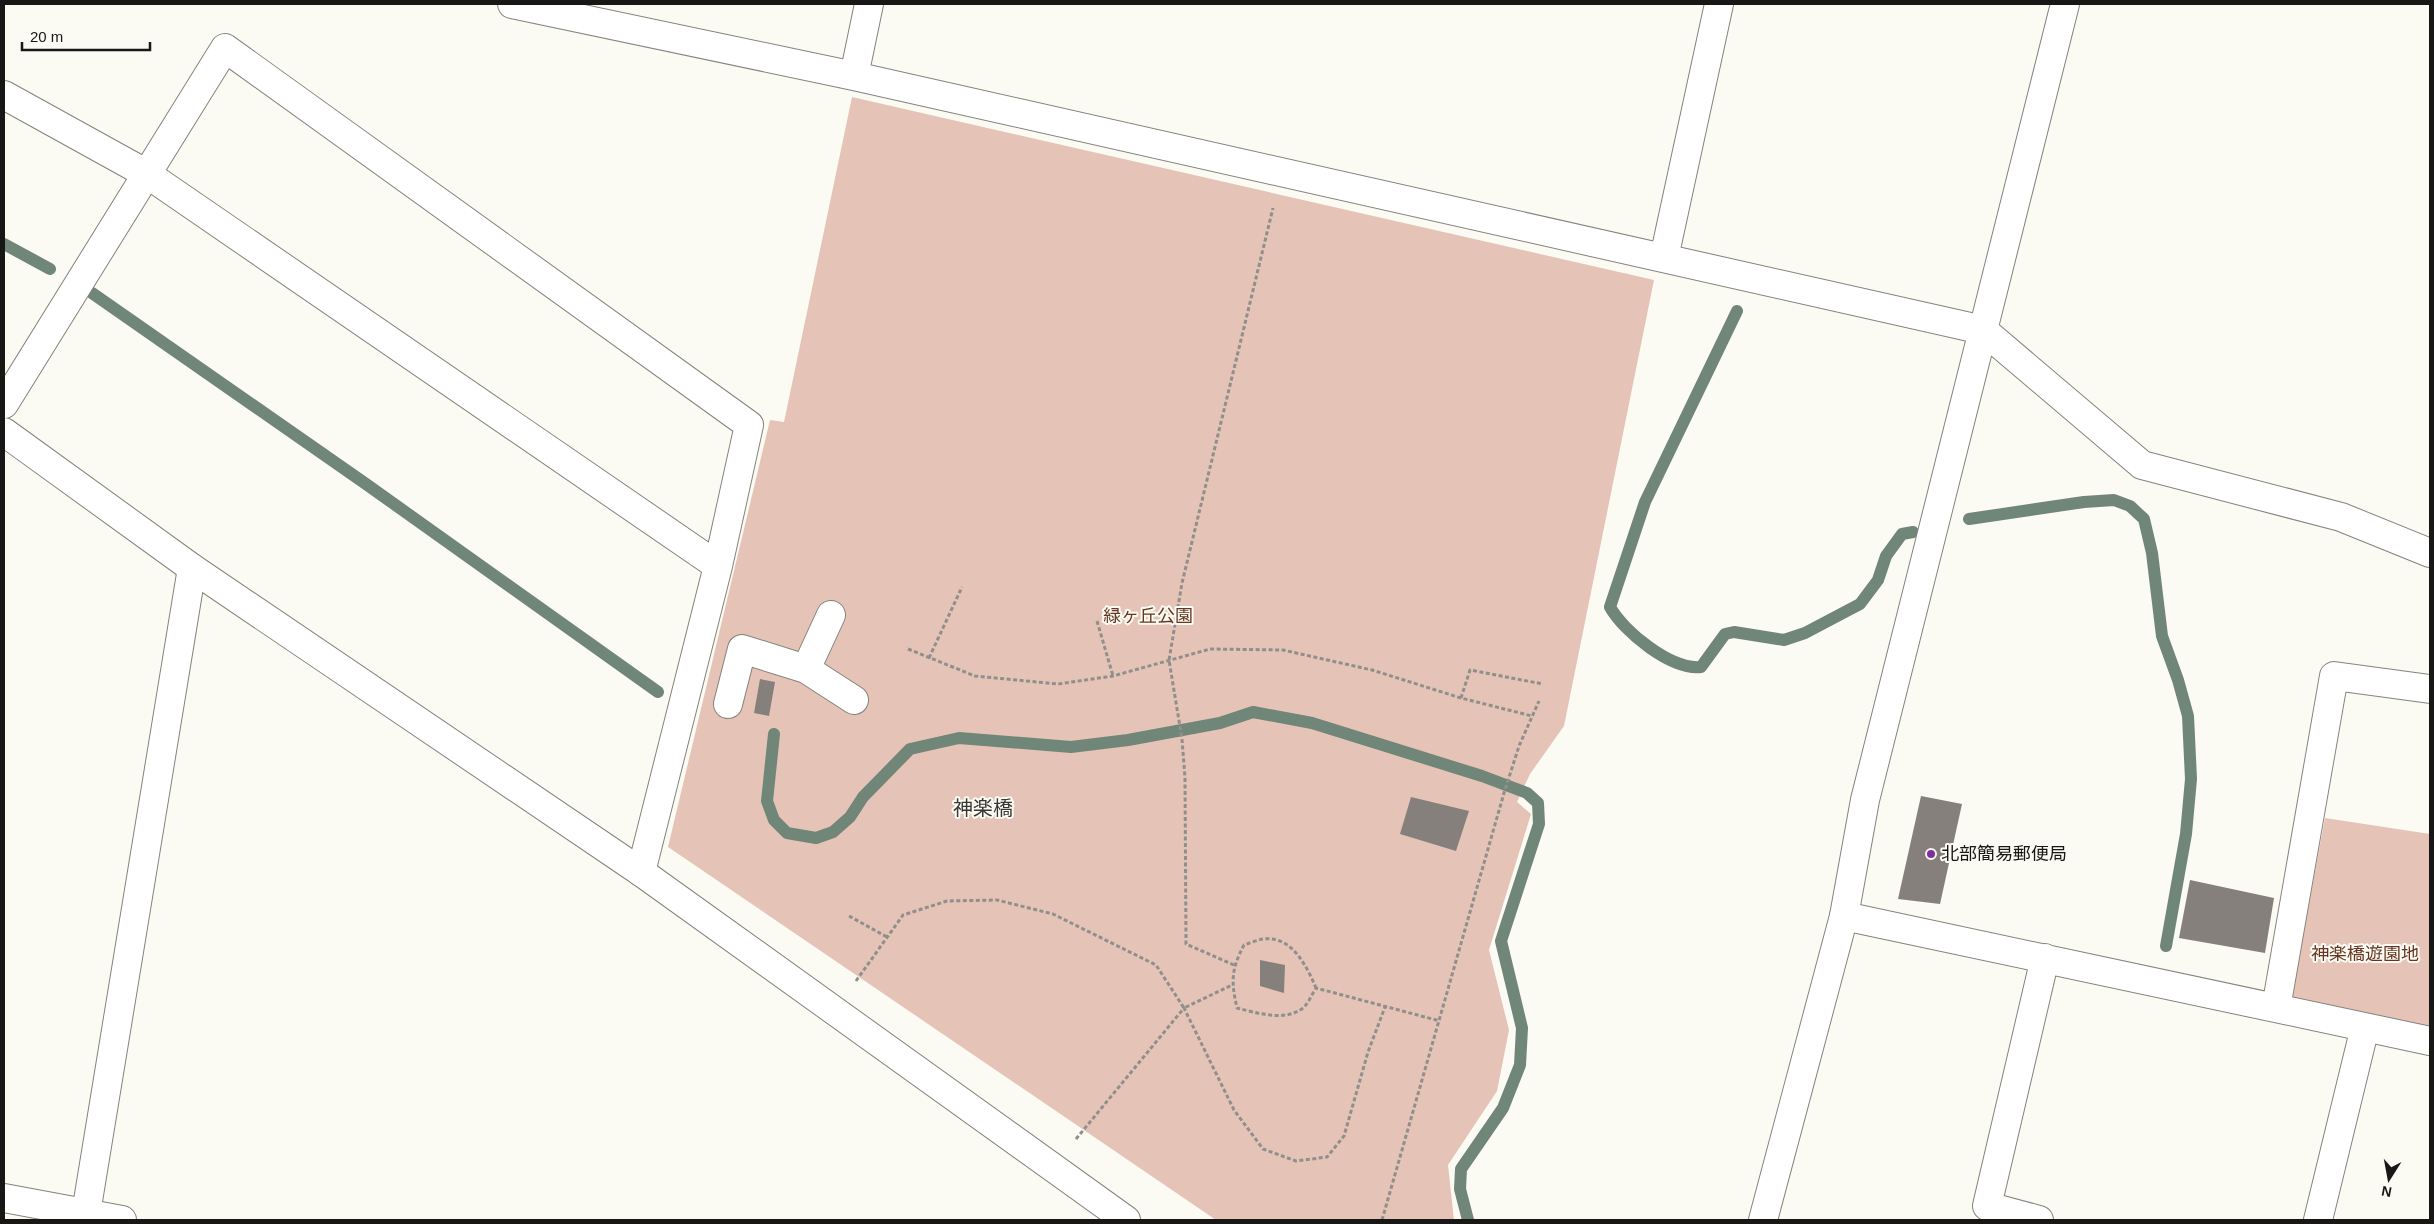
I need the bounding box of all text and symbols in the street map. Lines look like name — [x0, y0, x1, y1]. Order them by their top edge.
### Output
scale bar — [22, 20, 150, 52]
text: 20 m — [30, 28, 63, 45]
park label: 緑ヶ丘公園 — [1103, 606, 1193, 626]
district label: 神楽橋 — [953, 797, 1013, 819]
place label: 北部簡易郵便局 — [1941, 844, 2067, 864]
marker: 北部簡易郵便局 — [1925, 848, 1937, 860]
park label: 神楽橋遊園地 — [2311, 944, 2419, 964]
north arrow — [2364, 1154, 2414, 1204]
text: N — [2380, 1183, 2393, 1201]

